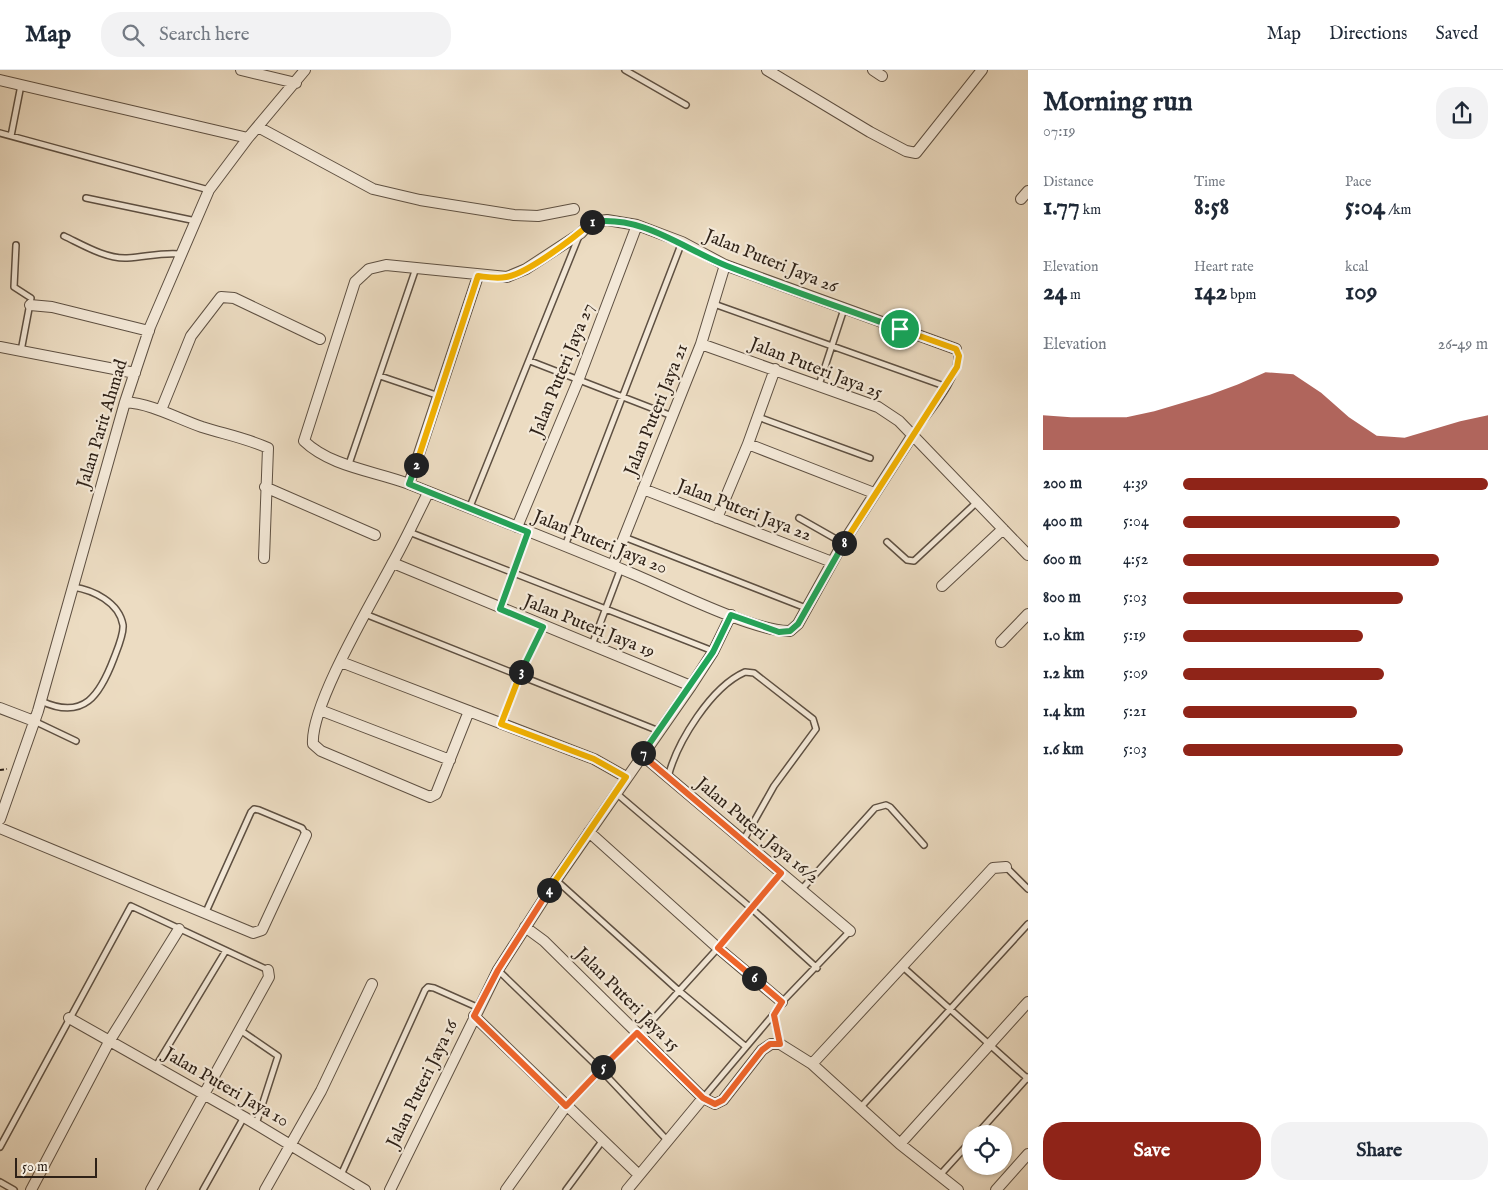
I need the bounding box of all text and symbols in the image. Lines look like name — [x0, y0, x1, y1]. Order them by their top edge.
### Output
search box — [101, 12, 451, 57]
text: Map — [25, 19, 71, 50]
icon: search — [119, 21, 147, 49]
text: Search here — [159, 23, 250, 47]
text: Map — [1267, 23, 1301, 46]
text: Directions — [1329, 23, 1407, 46]
text: Saved — [1435, 23, 1478, 46]
text: Morning run — [1043, 85, 1193, 120]
button: share — [1436, 87, 1488, 139]
text: 07:19 — [1043, 122, 1076, 142]
text: Distance — [1043, 173, 1094, 191]
text: Time — [1194, 173, 1225, 191]
text: Pace — [1345, 173, 1372, 191]
text: 1.77 — [1043, 191, 1080, 223]
text: 8:58 — [1194, 191, 1229, 223]
text: 5:04 — [1345, 191, 1385, 223]
text: km — [1080, 201, 1101, 219]
text: /km — [1385, 201, 1411, 219]
pin: 1 — [580, 210, 604, 234]
text: 1 — [590, 213, 595, 231]
street label: Jalan Puteri Jaya 26 — [699, 224, 841, 299]
text: Elevation — [1043, 258, 1099, 276]
text: Heart rate — [1194, 258, 1254, 276]
text: kcal — [1345, 258, 1368, 276]
text: 24 — [1043, 276, 1067, 308]
text: 142 — [1194, 276, 1227, 308]
text: 109 — [1345, 276, 1377, 308]
text: m — [1067, 286, 1081, 304]
text: bpm — [1227, 286, 1256, 304]
street label: Jalan Puteri Jaya 27 — [525, 300, 600, 442]
pin — [879, 308, 921, 350]
icon: arrive — [886, 315, 914, 343]
street label: Jalan Puteri Jaya 25 — [745, 332, 886, 405]
text: Elevation — [1043, 335, 1106, 355]
text: 26–49 m — [1438, 335, 1488, 355]
street label: Jalan Puteri Jaya 21 — [619, 341, 694, 481]
street label: Jalan Parit Ahmad — [72, 356, 134, 493]
pin: 2 — [404, 452, 428, 478]
text: 2 — [413, 456, 420, 474]
street label: Jalan Puteri Jaya 22 — [672, 474, 815, 547]
text: 200 m — [1043, 474, 1082, 494]
text: 4:39 — [1123, 474, 1148, 494]
street label: Jalan Puteri Jaya 20 — [528, 505, 670, 580]
text: 400 m — [1043, 512, 1082, 532]
text: 5:04 — [1123, 512, 1149, 532]
pin: 8 — [832, 530, 856, 556]
text: 8 — [842, 534, 847, 552]
text: 600 m — [1043, 550, 1081, 570]
text: 4:52 — [1123, 550, 1148, 570]
text: 800 m — [1043, 588, 1081, 608]
text: 5:03 — [1123, 588, 1147, 608]
street label: Jalan Puteri Jaya 19 — [518, 589, 658, 664]
text: 1.0 km — [1043, 626, 1085, 646]
text: 5:19 — [1123, 626, 1146, 646]
pin: 3 — [508, 660, 534, 684]
text: 3 — [519, 663, 524, 681]
text: 1.2 km — [1043, 664, 1084, 684]
text: 5:09 — [1123, 664, 1148, 684]
text: 1.4 km — [1043, 702, 1085, 722]
text: 5:21 — [1123, 702, 1146, 722]
pin: 7 — [630, 740, 656, 766]
text: 1.6 km — [1043, 740, 1084, 760]
text: 5:03 — [1123, 740, 1147, 760]
text: 7 — [640, 744, 647, 762]
street label: Jalan Puteri Jaya 16/2 — [689, 771, 823, 889]
pin: 4 — [536, 878, 562, 902]
text: 4 — [546, 881, 553, 899]
street label: Jalan Puteri Jaya 15 — [568, 941, 684, 1057]
pin: 6 — [742, 966, 766, 990]
text: 6 — [752, 969, 757, 987]
street label: Jalan Puteri Jaya 16 — [381, 1016, 464, 1154]
street label: Jalan Puteri Jaya 10 — [158, 1042, 293, 1133]
pin: 5 — [590, 1054, 616, 1080]
text: 5 — [601, 1058, 606, 1076]
button: Save — [1043, 1122, 1261, 1180]
button: Share — [1271, 1122, 1488, 1180]
map controls — [962, 1125, 1012, 1175]
button: locate — [962, 1125, 1012, 1175]
scale bar — [15, 1155, 98, 1178]
text: 50 m — [22, 1158, 48, 1176]

